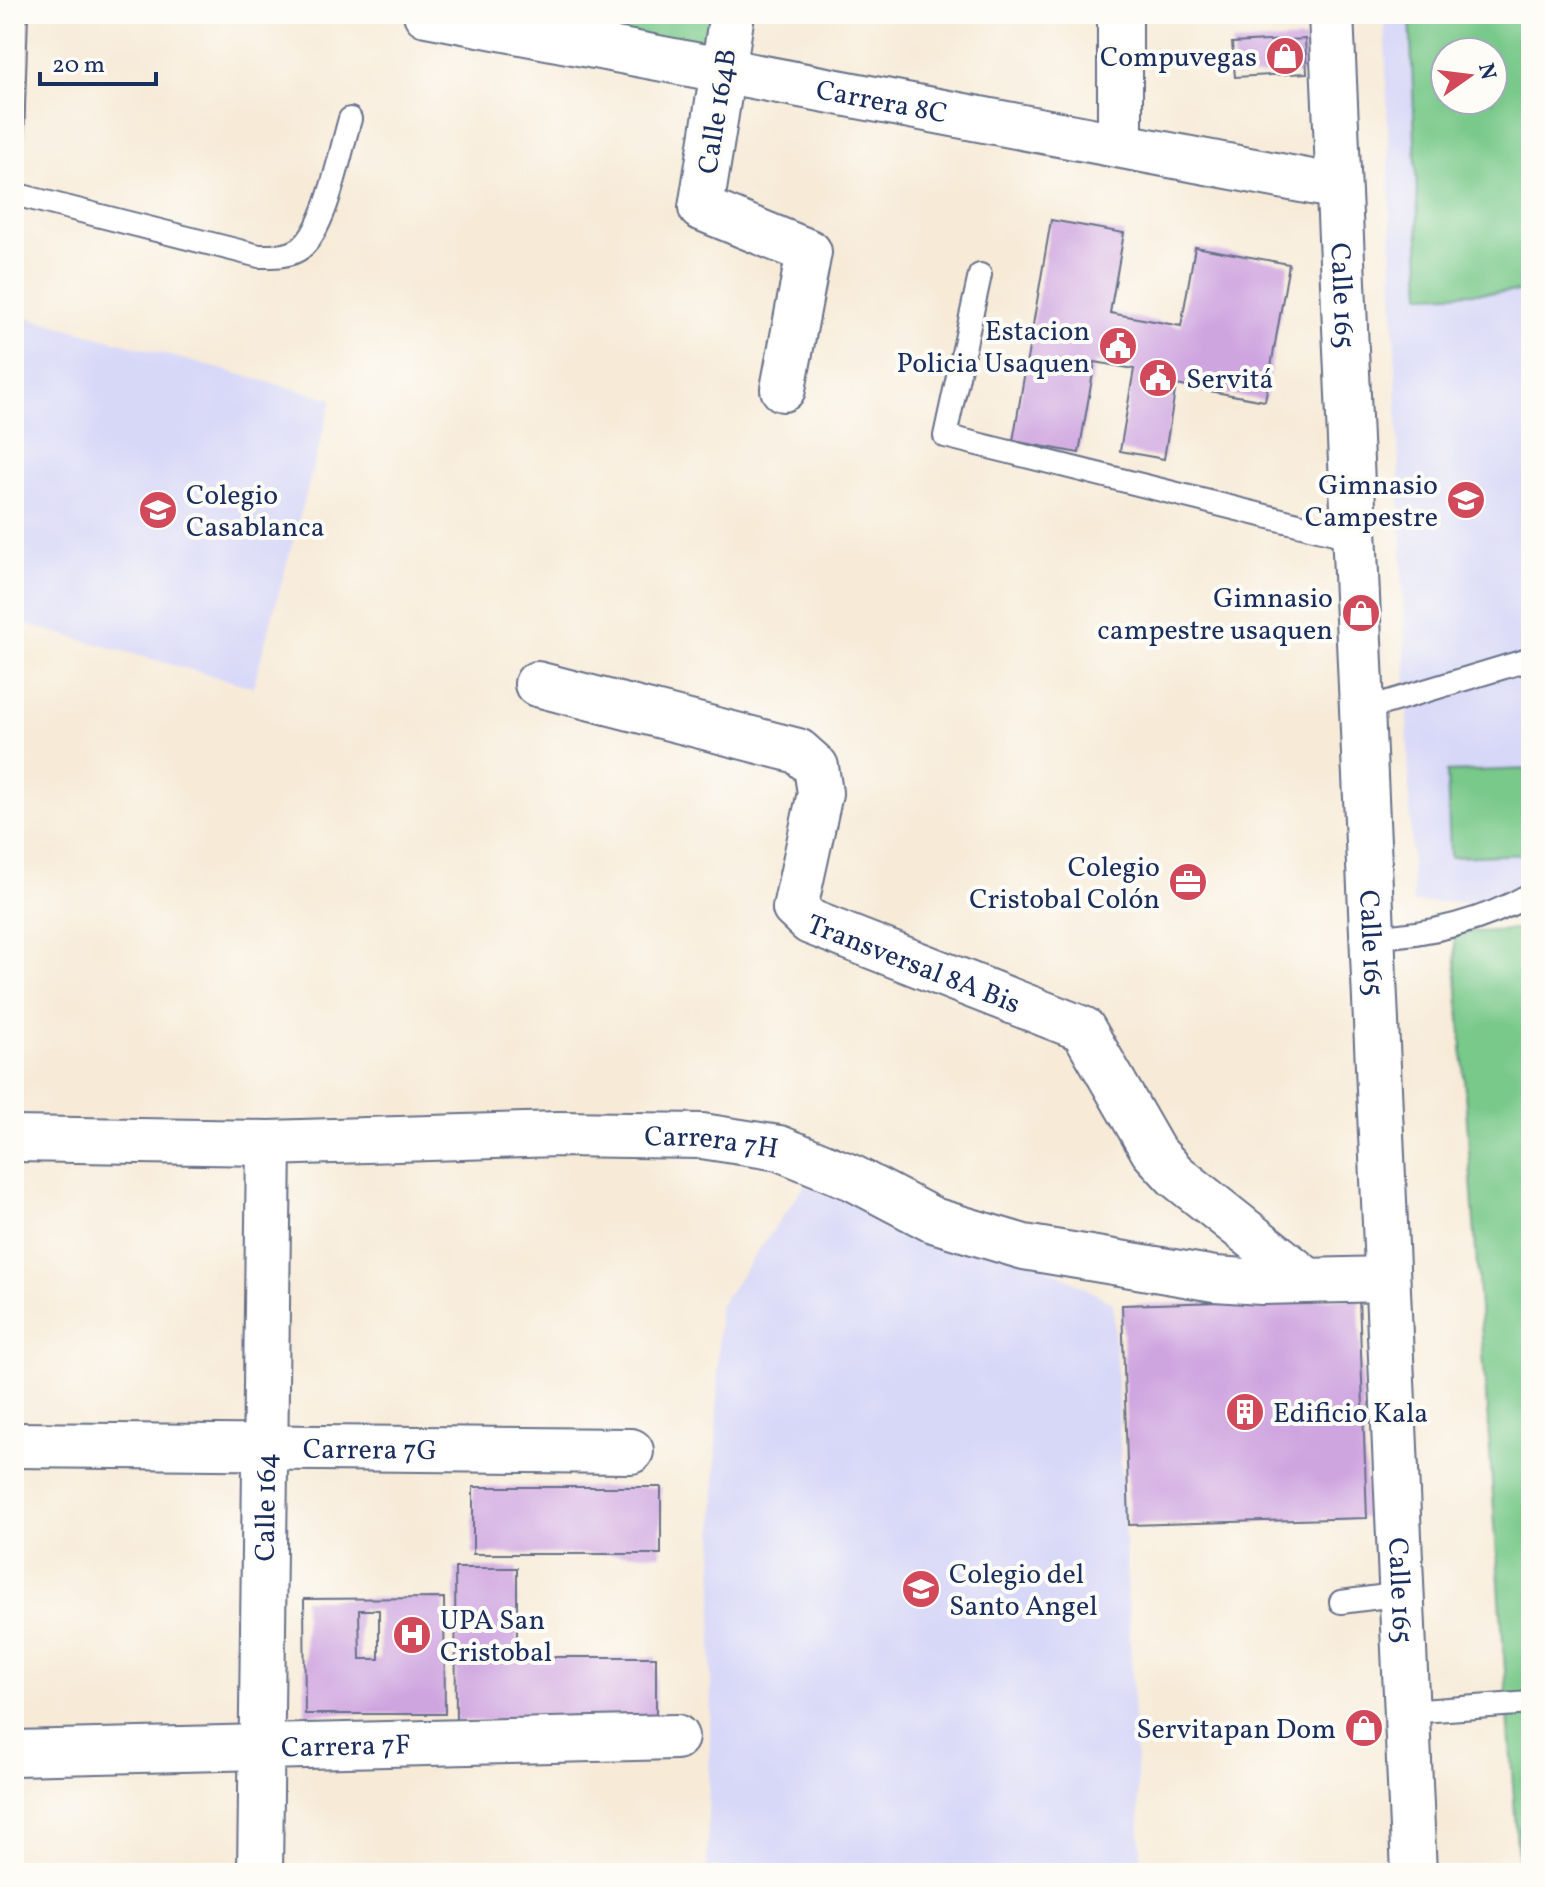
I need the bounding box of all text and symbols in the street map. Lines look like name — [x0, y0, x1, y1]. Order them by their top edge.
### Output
shop icon: Compuvegas — [1264, 35, 1306, 77]
scale bar — [40, 36, 156, 86]
north arrow — [1429, 36, 1509, 116]
place label: Compuvegas — [1100, 39, 1257, 78]
street label: Calle 164B — [689, 46, 748, 177]
text: 20 m — [52, 49, 105, 83]
text: N — [1469, 60, 1503, 83]
street label: Carrera 8C — [813, 71, 950, 134]
street label: Calle 165 — [1319, 242, 1363, 350]
place label: Estacion Policia Usaquen — [896, 313, 1090, 384]
public building icon: Estacion Policia Usaquen — [1097, 325, 1139, 367]
public building icon: Servitá — [1137, 357, 1179, 399]
place label: Servitá — [1186, 361, 1273, 400]
place label: Gimnasio Campestre — [1305, 467, 1438, 538]
place label: Colegio Casablanca — [186, 477, 325, 548]
school or university icon: Gimnasio Campestre — [1445, 479, 1487, 521]
school or university icon: Colegio Casablanca — [137, 489, 179, 531]
place label: Gimnasio campestre usaquen — [1097, 580, 1333, 651]
shop icon: Gimnasio campestre usaquen — [1340, 592, 1382, 634]
place label: Colegio Cristobal Colón — [969, 849, 1160, 920]
office icon: Colegio Cristobal Colón — [1167, 861, 1209, 903]
street label: Calle 165 — [1348, 889, 1392, 997]
street label: Transversal 8A Bis — [801, 906, 1026, 1025]
street label: Carrera 7H — [644, 1118, 781, 1170]
building icon: Edificio Kala — [1224, 1391, 1266, 1433]
place label: Edificio Kala — [1273, 1395, 1428, 1434]
street label: Carrera 7G — [303, 1431, 437, 1471]
street label: Calle 164 — [247, 1452, 287, 1562]
street label: Calle 165 — [1377, 1537, 1421, 1645]
place label: Colegio del Santo Angel — [949, 1556, 1098, 1627]
school or university icon: Colegio del Santo Angel — [900, 1568, 942, 1610]
place label: UPA San Cristobal — [440, 1602, 552, 1673]
hospital icon: UPA San Cristobal — [391, 1614, 433, 1656]
shop icon: Servitapan Dom — [1343, 1707, 1385, 1749]
place label: Servitapan Dom — [1136, 1711, 1336, 1750]
street label: Carrera 7F — [281, 1726, 411, 1769]

